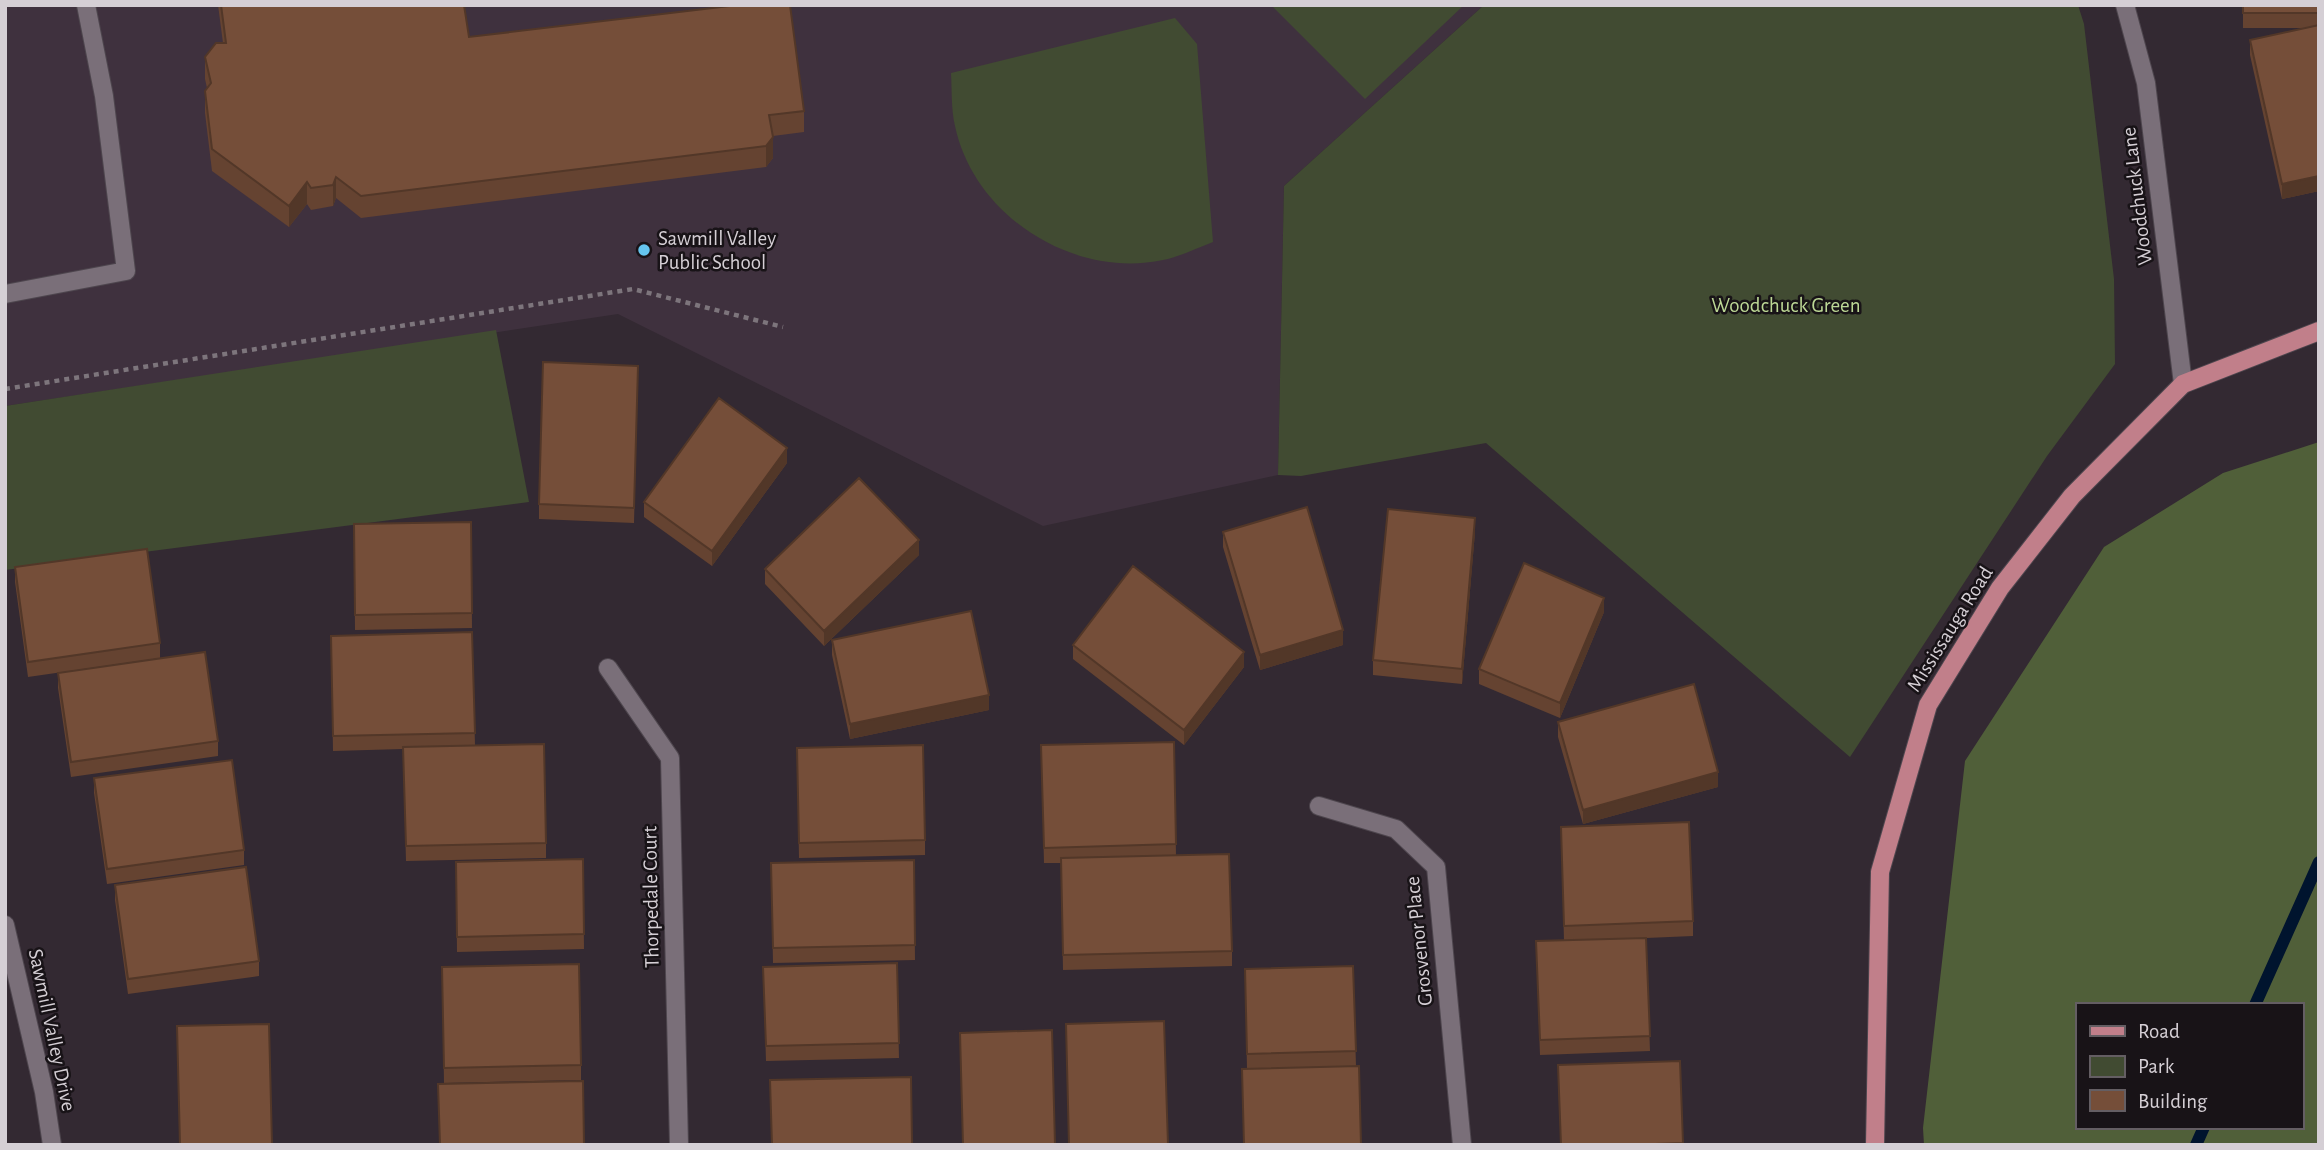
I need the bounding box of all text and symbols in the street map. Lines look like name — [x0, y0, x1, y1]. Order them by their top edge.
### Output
street label: Woodchuck Lane — [2118, 126, 2156, 266]
place label: Sawmill Valley Public School — [658, 228, 776, 273]
marker: Sawmill Valley Public School — [636, 242, 652, 258]
park label: Woodchuck Green — [1711, 295, 1861, 316]
street label: Mississauga Road — [1903, 563, 1997, 695]
street label: Thorpedale Court — [639, 826, 663, 968]
street label: Grosvenor Place — [1402, 875, 1436, 1007]
street label: Sawmill Valley Drive — [25, 947, 79, 1113]
legend — [2076, 1003, 2303, 1129]
text: Road — [2138, 1021, 2180, 1042]
text: Park — [2138, 1056, 2175, 1077]
text: Building — [2138, 1091, 2208, 1112]

